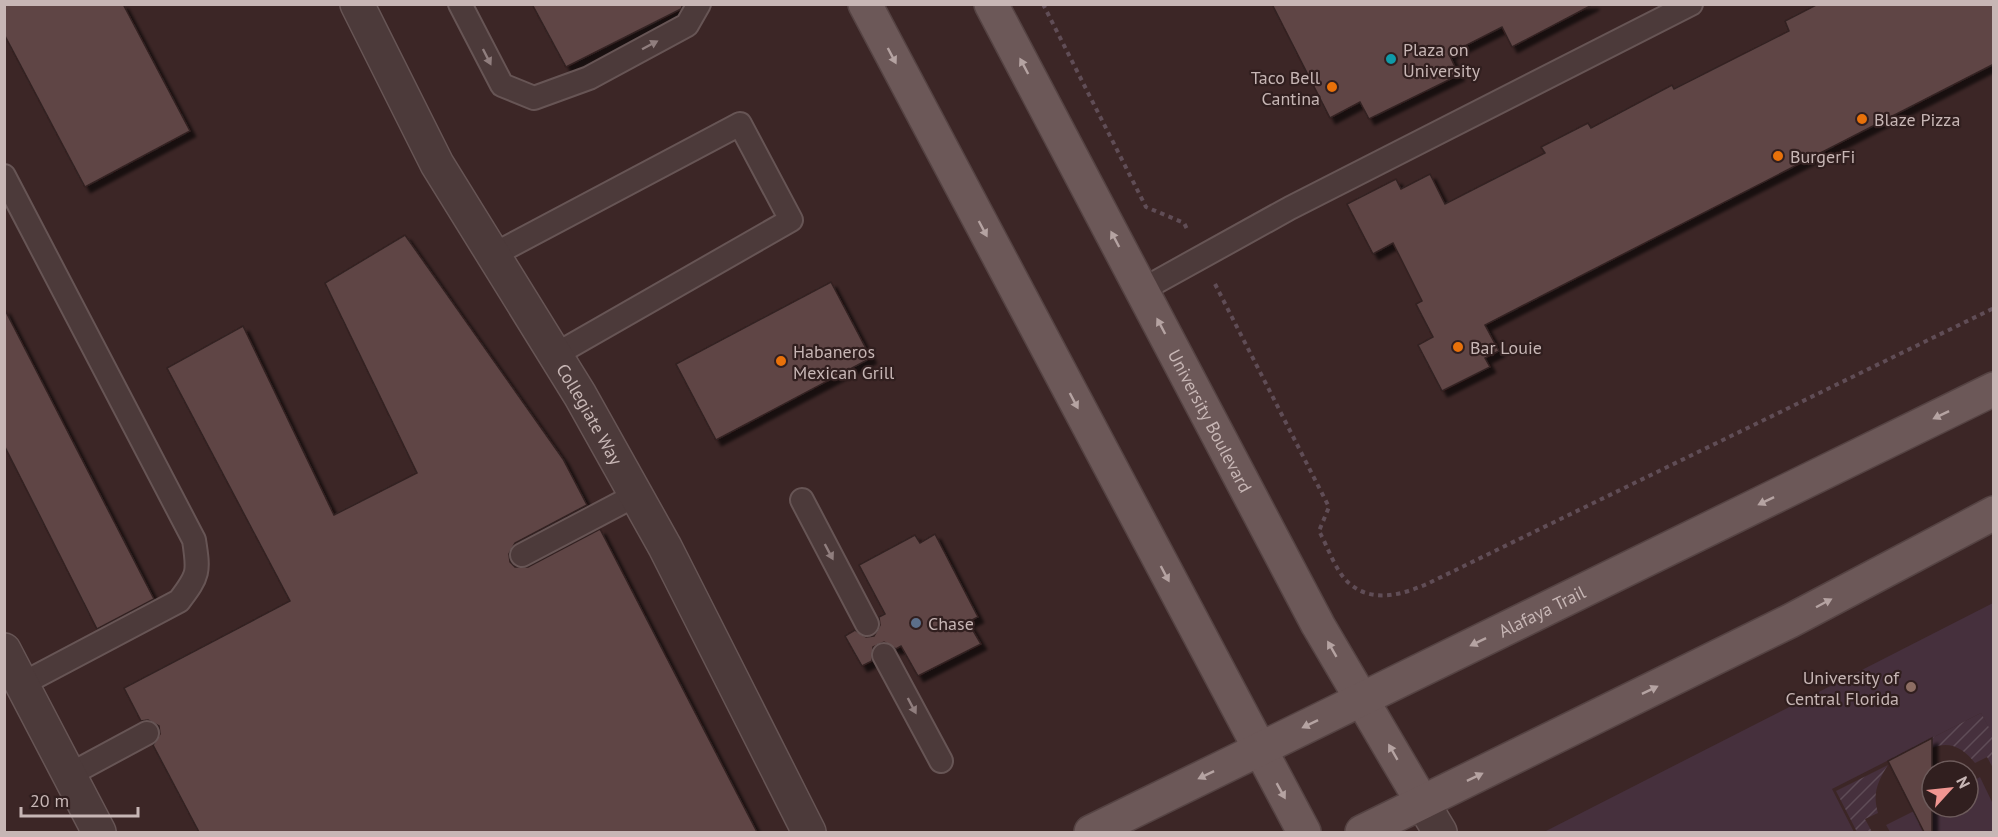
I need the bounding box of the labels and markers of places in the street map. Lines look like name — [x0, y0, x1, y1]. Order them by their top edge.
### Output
place label: Plaza on University — [1403, 38, 1481, 82]
marker: Plaza on University — [1384, 52, 1398, 66]
place label: Taco Bell Cantina — [1251, 66, 1321, 110]
marker: Taco Bell Cantina — [1325, 80, 1339, 94]
place label: Blaze Pizza — [1874, 108, 1960, 131]
marker: Blaze Pizza — [1855, 112, 1869, 126]
place label: BurgerFi — [1790, 145, 1855, 168]
marker: BurgerFi — [1771, 149, 1785, 163]
place label: Bar Louie — [1470, 336, 1542, 359]
place label: Habaneros Mexican Grill — [793, 340, 895, 384]
marker: Bar Louie — [1451, 340, 1465, 354]
marker: Habaneros Mexican Grill — [774, 354, 788, 368]
place label: Chase — [928, 612, 974, 635]
marker: Chase — [909, 616, 923, 630]
place label: University of Central Florida — [1785, 666, 1900, 710]
marker: University of Central Florida — [1904, 680, 1918, 694]

